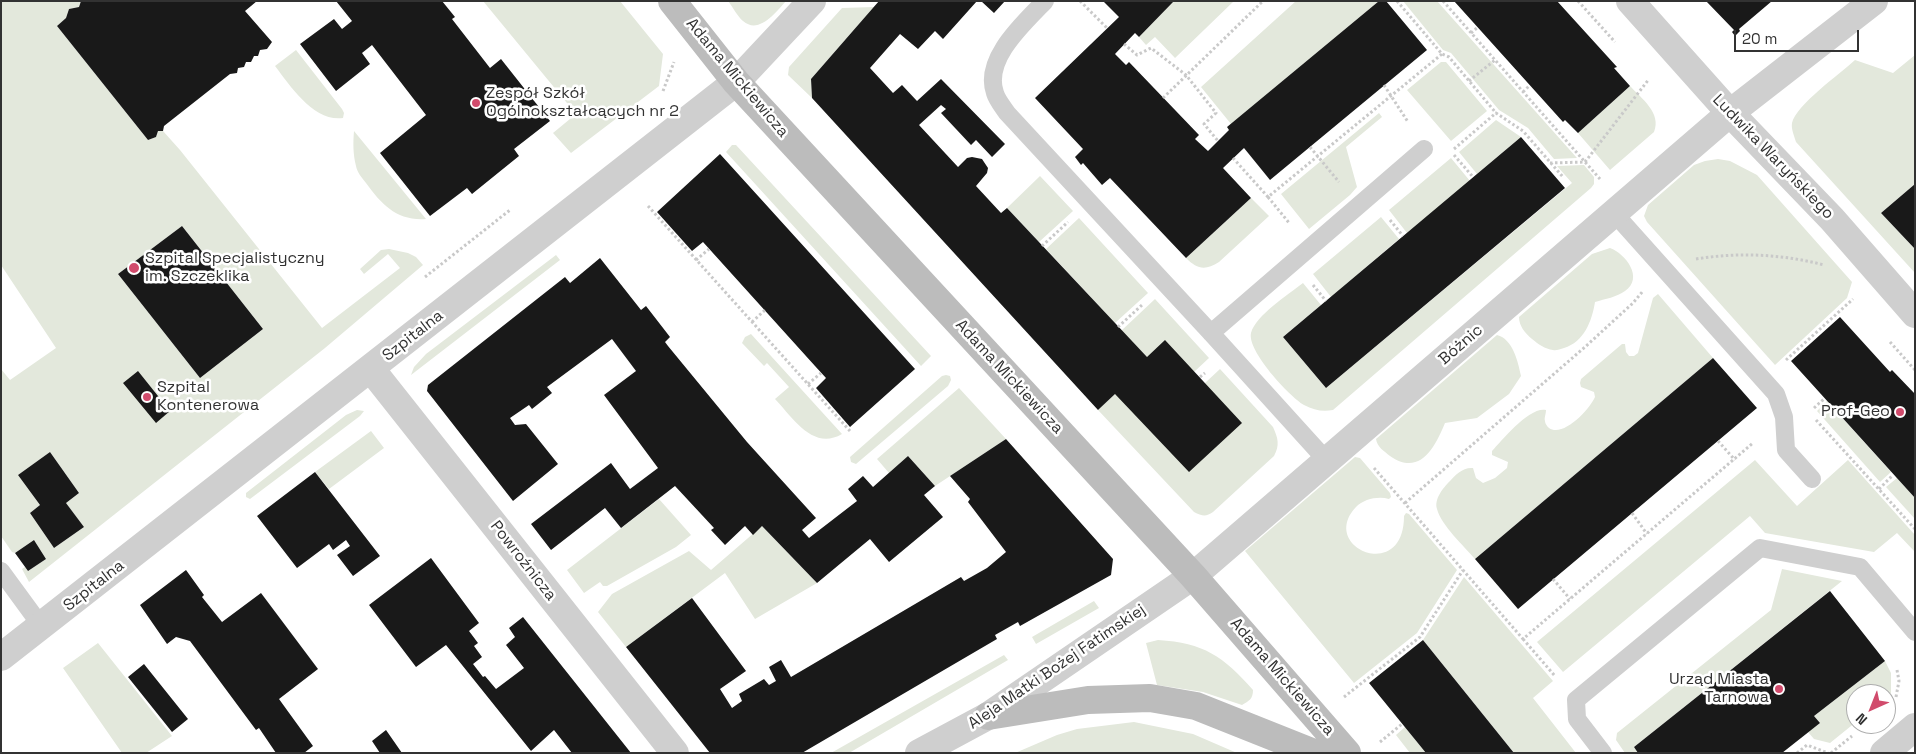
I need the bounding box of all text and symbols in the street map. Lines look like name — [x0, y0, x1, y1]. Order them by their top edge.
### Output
street label: Adama Mickiewicza — [682, 15, 792, 141]
scale bar — [1736, 20, 1861, 52]
text: 20 m — [1742, 29, 1777, 48]
place label: Zespół Szkół Ogólnokształcących nr 2 — [486, 84, 679, 122]
street label: Ludwika Waryńskiego — [1708, 90, 1838, 224]
marker: Zespół Szkół Ogólnokształcących nr 2 — [470, 97, 482, 109]
place label: Szpital Specjalistyczny im. Szczeklika — [145, 249, 325, 287]
marker: Szpital Specjalistyczny im. Szczeklika — [127, 261, 141, 275]
street label: Szpitalna — [379, 306, 447, 366]
street label: Adama Mickiewicza — [951, 316, 1067, 438]
street label: Bóżnic — [1435, 321, 1487, 369]
place label: Szpital Kontenerowa — [157, 378, 259, 416]
marker: Szpital Kontenerowa — [141, 391, 153, 403]
place label: Prof-Geo — [1821, 402, 1890, 422]
marker: Prof-Geo — [1894, 406, 1906, 418]
street label: Powroźnicza — [486, 517, 560, 605]
street label: Szpitalna — [60, 556, 128, 616]
street label: Aleja Matki Bożej Fatimskiej — [965, 600, 1149, 734]
street label: Adama Mickiewicza — [1226, 614, 1338, 740]
place label: Urząd Miasta Tarnowa — [1669, 670, 1769, 708]
marker: Urząd Miasta Tarnowa — [1773, 683, 1785, 695]
north arrow — [1846, 684, 1896, 734]
text: N — [1852, 709, 1871, 729]

